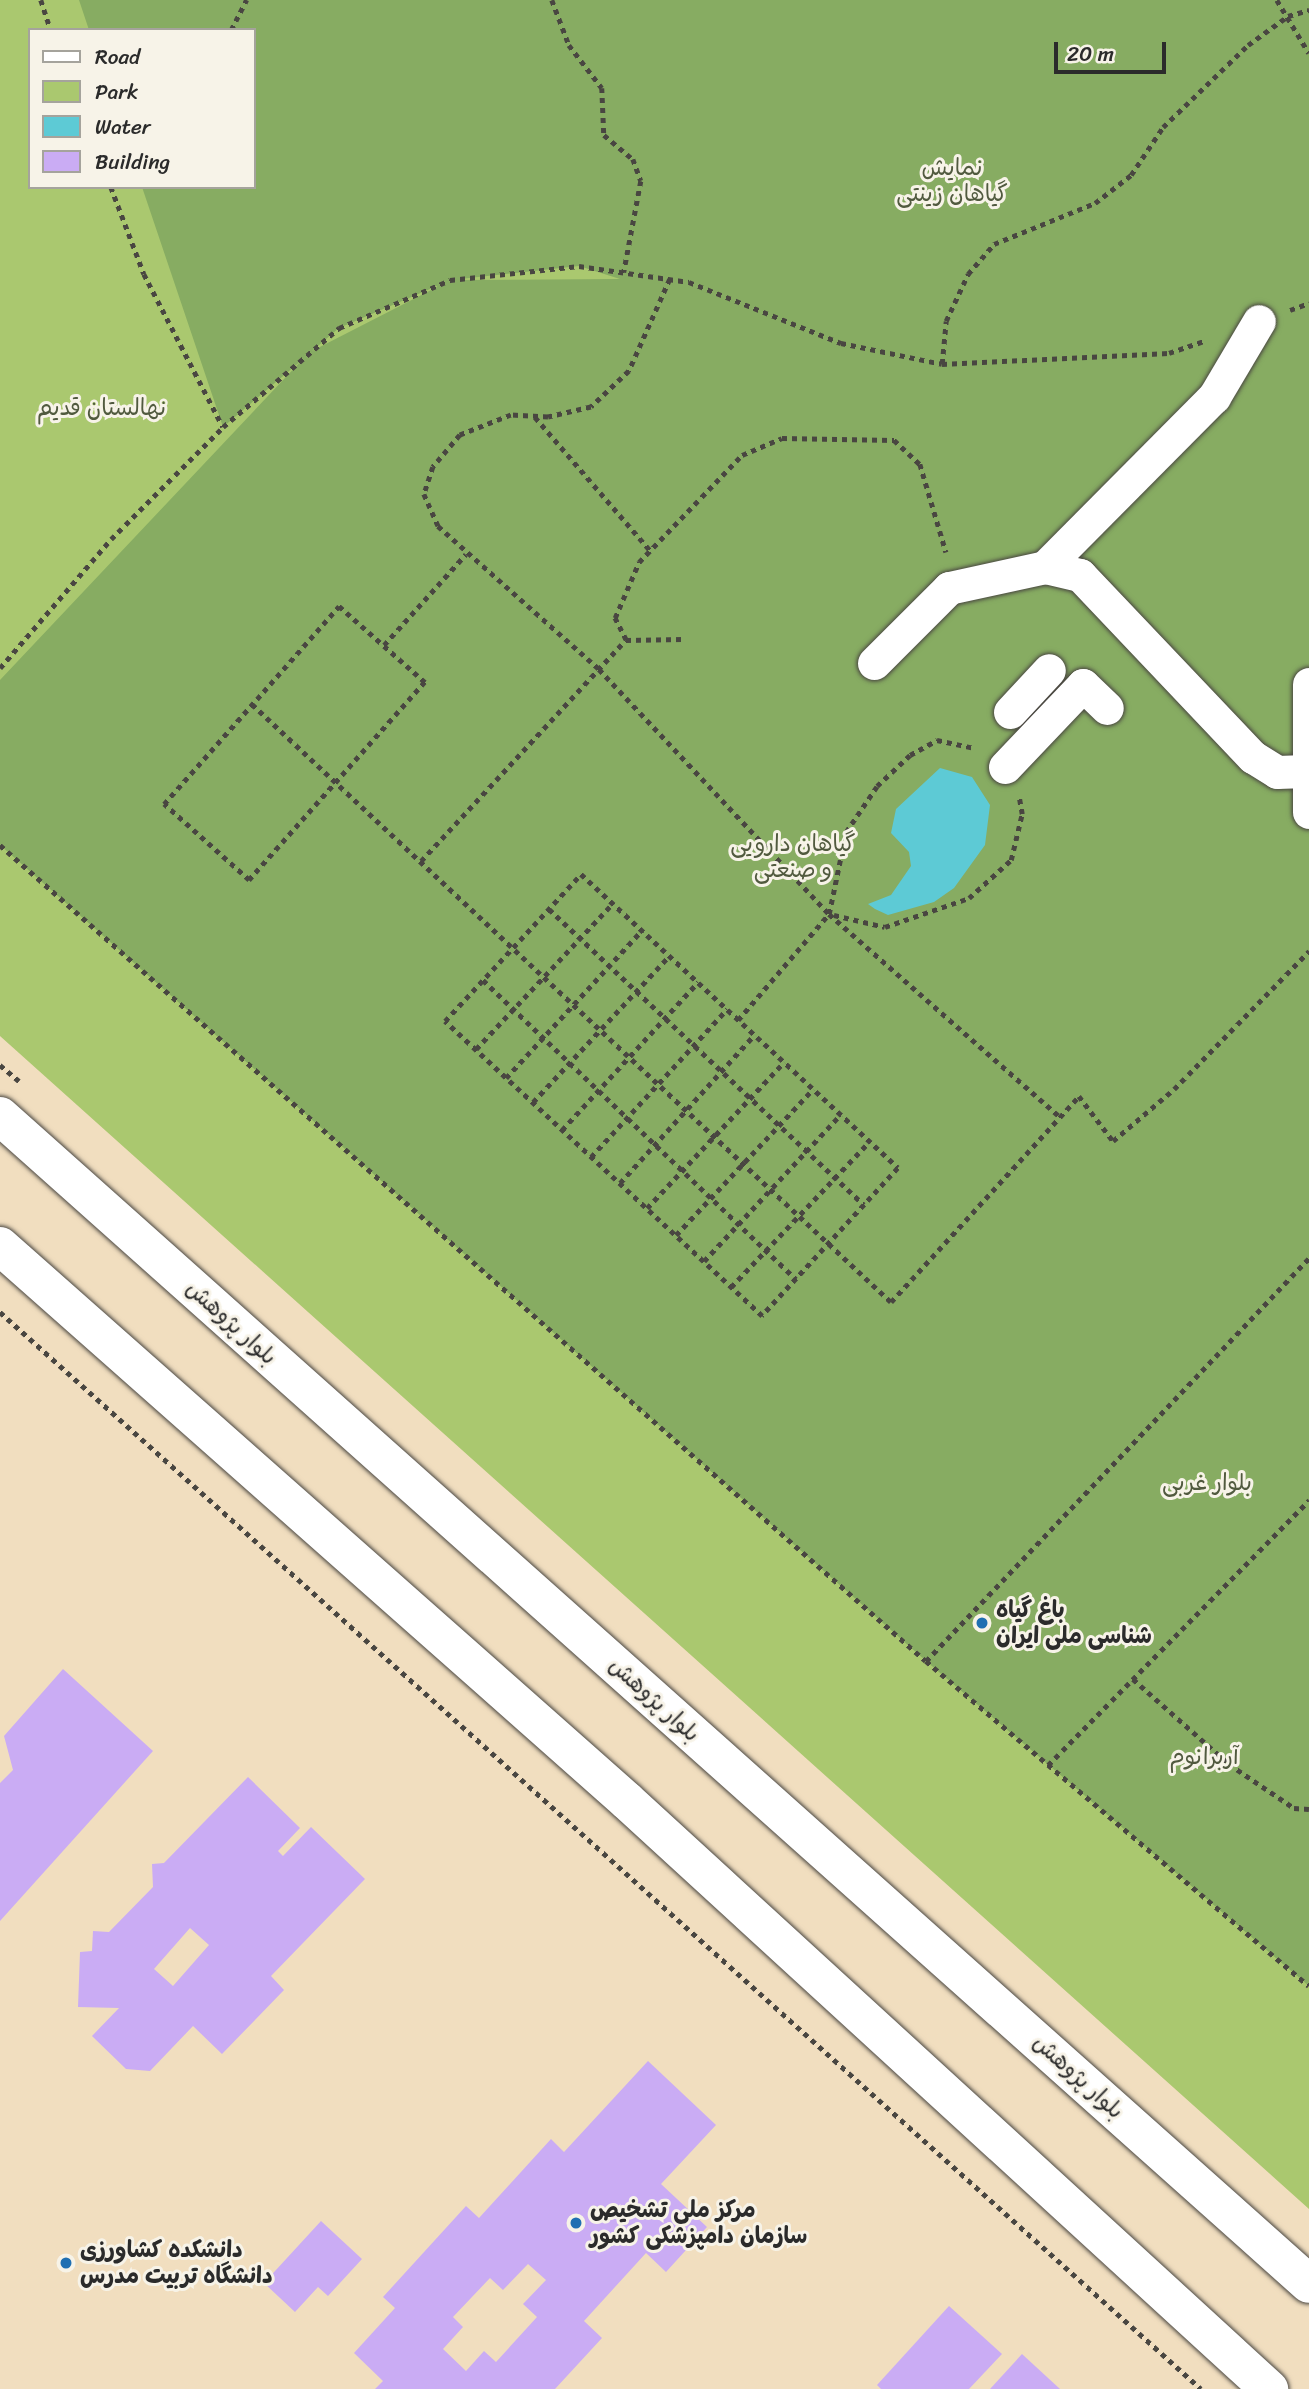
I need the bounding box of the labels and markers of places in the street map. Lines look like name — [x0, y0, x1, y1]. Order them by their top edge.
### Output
place label: باغ گیاه‌ شناسی ملی ایران — [996, 1596, 1152, 1650]
marker: باغ گیاه‌ شناسی ملی ایران — [974, 1615, 990, 1631]
place label: مرکز ملی تشخیص سازمان دامپزشکی کشور — [590, 2196, 807, 2250]
marker: مرکز ملی تشخیص سازمان دامپزشکی کشور — [568, 2215, 584, 2231]
place label: دانشکده کشاورزی دانشگاه تربیت مدرس — [80, 2236, 273, 2290]
marker: دانشکده کشاورزی دانشگاه تربیت مدرس — [58, 2255, 74, 2271]

